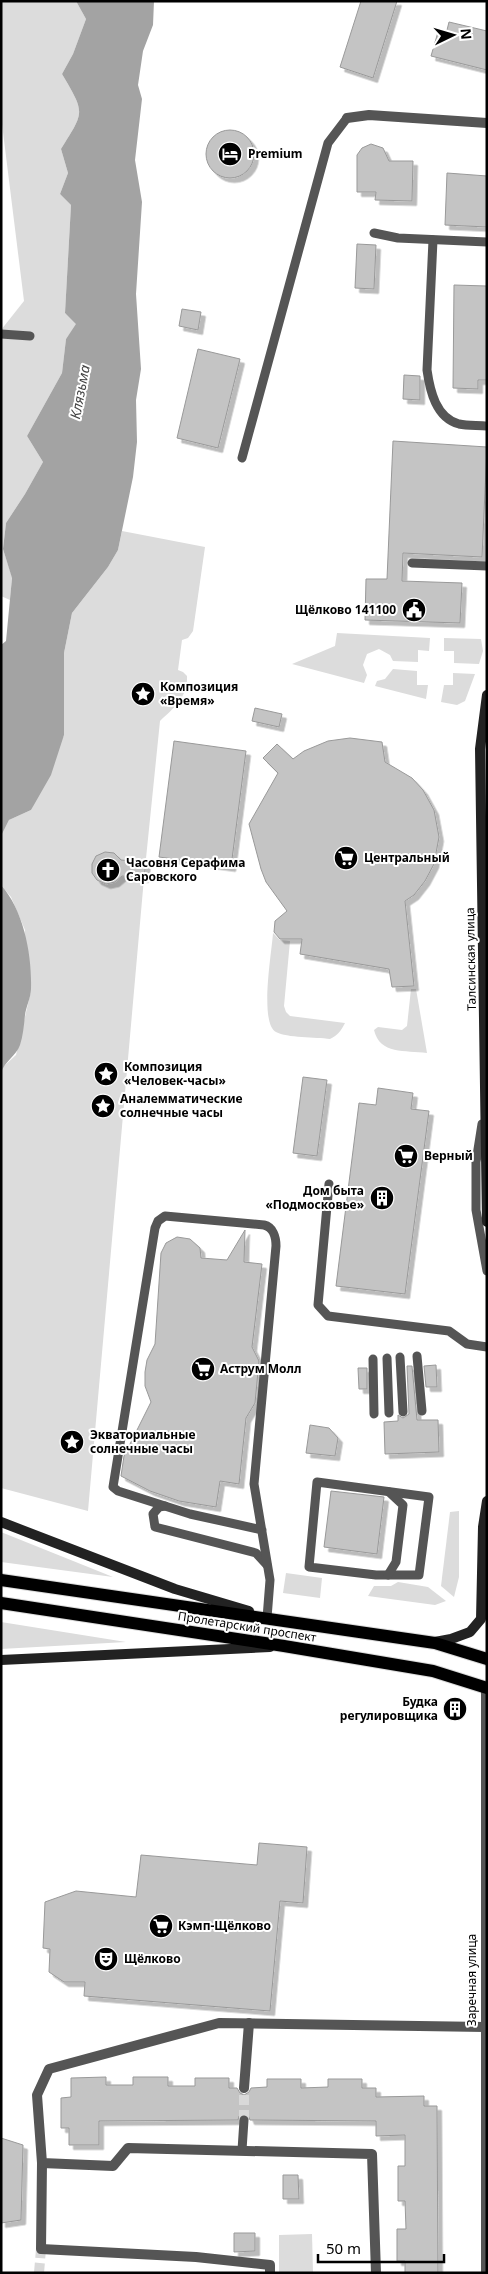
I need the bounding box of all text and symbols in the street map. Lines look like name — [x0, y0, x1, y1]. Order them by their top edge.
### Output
north arrow — [428, 10, 478, 60]
text: N — [456, 27, 476, 40]
hotel icon: Premium — [217, 141, 243, 167]
place label: Premium — [248, 145, 303, 162]
water label: Клязьма — [65, 363, 94, 421]
public building icon: Щёлково 141100 — [401, 597, 427, 623]
place label: Щёлково 141100 — [295, 601, 396, 618]
place label: Композиция «Время» — [160, 678, 238, 709]
place icon: Композиция «Время» — [130, 681, 156, 707]
supermarket icon: Центральный — [333, 845, 359, 871]
place label: Центральный — [364, 849, 450, 866]
place label: Часовня Серафима Саровского — [126, 854, 245, 885]
church icon: Часовня Серафима Саровского — [95, 857, 121, 883]
street label: Талсинская улица — [461, 907, 480, 1011]
place label: Композиция «Человек-часы» — [124, 1058, 226, 1089]
place icon: Композиция «Человек-часы» — [93, 1061, 119, 1087]
place label: Аналемматические солнечные часы — [120, 1090, 243, 1121]
place icon: Аналемматические солнечные часы — [90, 1093, 116, 1119]
supermarket icon: Верный — [393, 1143, 419, 1169]
place label: Верный — [424, 1147, 473, 1164]
place label: Дом быта «Подмосковье» — [266, 1182, 364, 1213]
building icon: Дом быта «Подмосковье» — [369, 1185, 395, 1211]
supermarket icon: Аструм Молл — [190, 1356, 216, 1382]
place label: Аструм Молл — [220, 1360, 302, 1377]
place label: Экваториальные солнечные часы — [90, 1426, 195, 1457]
place icon: Экваториальные солнечные часы — [59, 1429, 85, 1455]
street label: Пролетарский проспект — [177, 1607, 318, 1646]
place label: Будка регулировщика — [340, 1693, 438, 1724]
building icon: Будка регулировщика — [442, 1696, 468, 1722]
supermarket icon: Кэмп-Щёлково — [148, 1913, 174, 1939]
place label: Кэмп-Щёлково — [178, 1917, 271, 1934]
street label: Заречная улица — [463, 1934, 480, 2026]
theatre icon: Щёлково — [93, 1946, 119, 1972]
place label: Щёлково — [124, 1950, 181, 1967]
scale bar — [318, 2232, 444, 2264]
text: 50 m — [326, 2238, 361, 2258]

